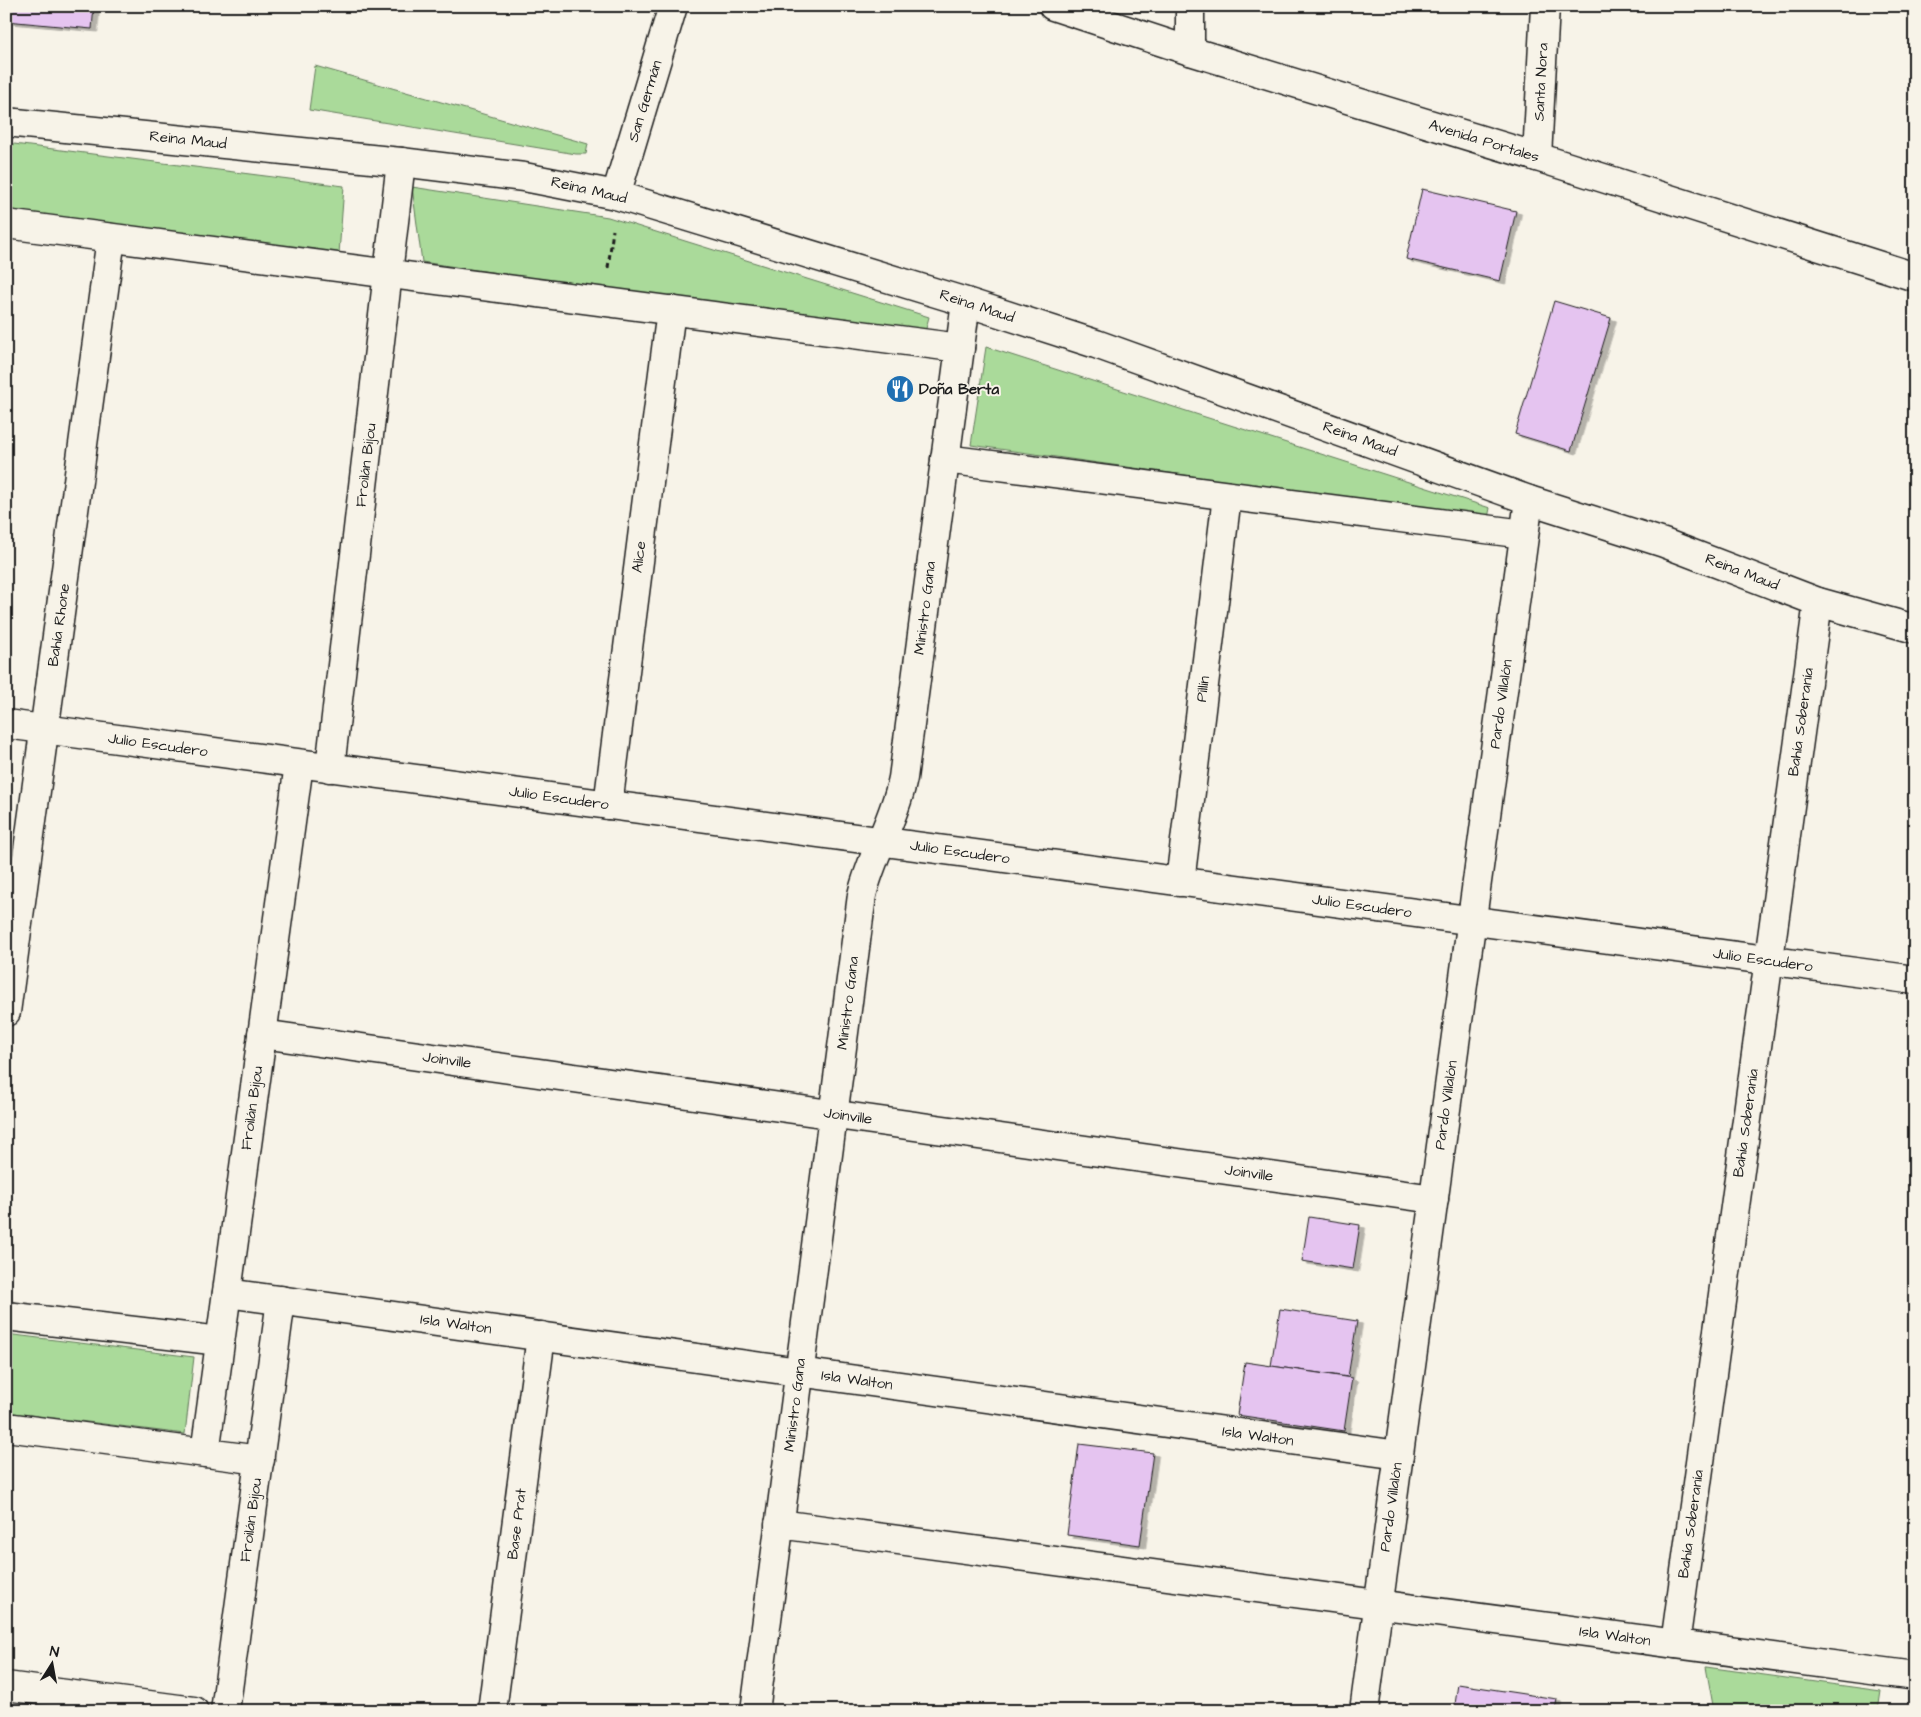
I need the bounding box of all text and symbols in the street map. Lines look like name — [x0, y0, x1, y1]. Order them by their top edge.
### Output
street label: Santa Nora — [1528, 42, 1554, 122]
street label: San Germán — [623, 57, 668, 144]
street label: Avenida Portales — [1426, 114, 1542, 168]
street label: Reina Maud — [148, 126, 228, 155]
street label: Reina Maud — [549, 171, 629, 209]
street label: Reina Maud — [937, 284, 1017, 328]
restaurant icon: Doña Berta — [885, 374, 915, 404]
place label: Doña Berta — [919, 379, 999, 400]
street label: Reina Maud — [1320, 416, 1400, 462]
street label: Froilán Bijou — [350, 421, 382, 508]
street label: Alice — [627, 540, 651, 574]
street label: Reina Maud — [1702, 548, 1782, 596]
street label: Ministro Gana — [909, 560, 941, 656]
street label: Bahía Rhone — [43, 582, 75, 668]
street label: Pardo Villalón — [1484, 658, 1518, 750]
street label: Bahía Soberanía — [1783, 666, 1819, 778]
street label: Pillín — [1191, 674, 1215, 703]
street label: Julio Escudero — [107, 728, 210, 762]
street label: Julio Escudero — [508, 781, 611, 815]
street label: Julio Escudero — [909, 835, 1012, 869]
street label: Julio Escudero — [1311, 889, 1414, 923]
street label: Julio Escudero — [1712, 943, 1815, 977]
street label: Ministro Gana — [832, 955, 864, 1051]
street label: Joinville — [421, 1046, 473, 1074]
street label: Pardo Villalón — [1429, 1059, 1463, 1151]
street label: Froilán Bijou — [236, 1064, 268, 1151]
street label: Bahía Soberanía — [1728, 1067, 1764, 1179]
street label: Joinville — [822, 1102, 874, 1130]
street label: Joinville — [1223, 1159, 1275, 1187]
street label: Isla Walton — [419, 1309, 494, 1339]
street label: Ministro Gana — [779, 1357, 811, 1453]
street label: Isla Walton — [820, 1365, 895, 1395]
street label: Isla Walton — [1221, 1421, 1296, 1451]
street label: Pardo Villalón — [1374, 1461, 1408, 1553]
street label: Bahía Soberanía — [1673, 1468, 1709, 1580]
street label: Froilán Bijou — [235, 1476, 267, 1563]
street label: Base Prat — [502, 1487, 532, 1561]
street label: Isla Walton — [1578, 1621, 1653, 1651]
north arrow — [28, 1640, 78, 1690]
text: N — [48, 1642, 61, 1663]

